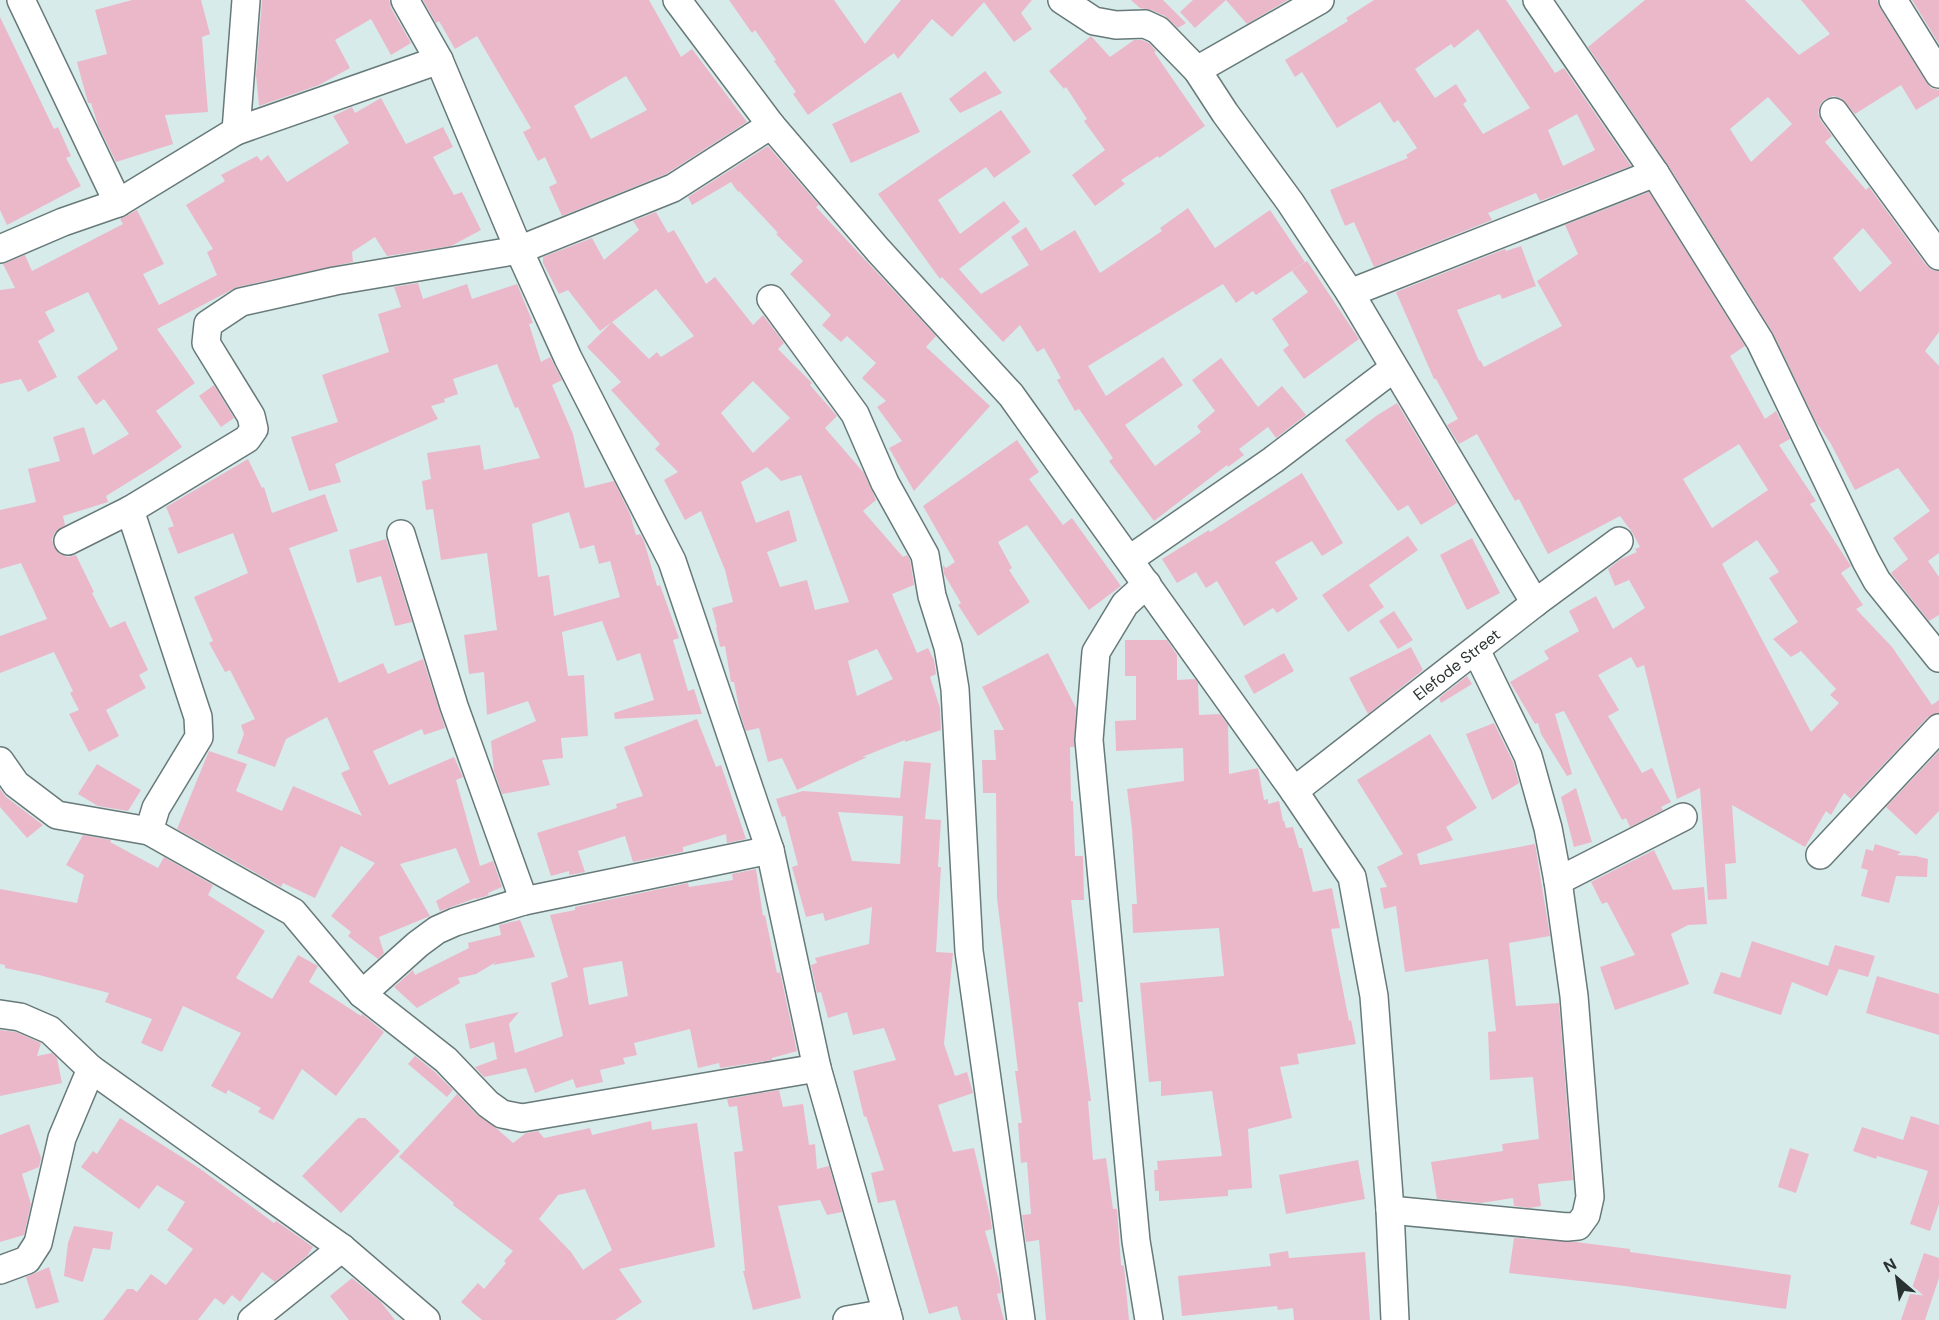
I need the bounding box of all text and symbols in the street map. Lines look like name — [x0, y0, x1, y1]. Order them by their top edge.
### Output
street label: Elefode Street — [1409, 624, 1504, 705]
north arrow — [1867, 1248, 1927, 1308]
text: N — [1880, 1253, 1900, 1277]

